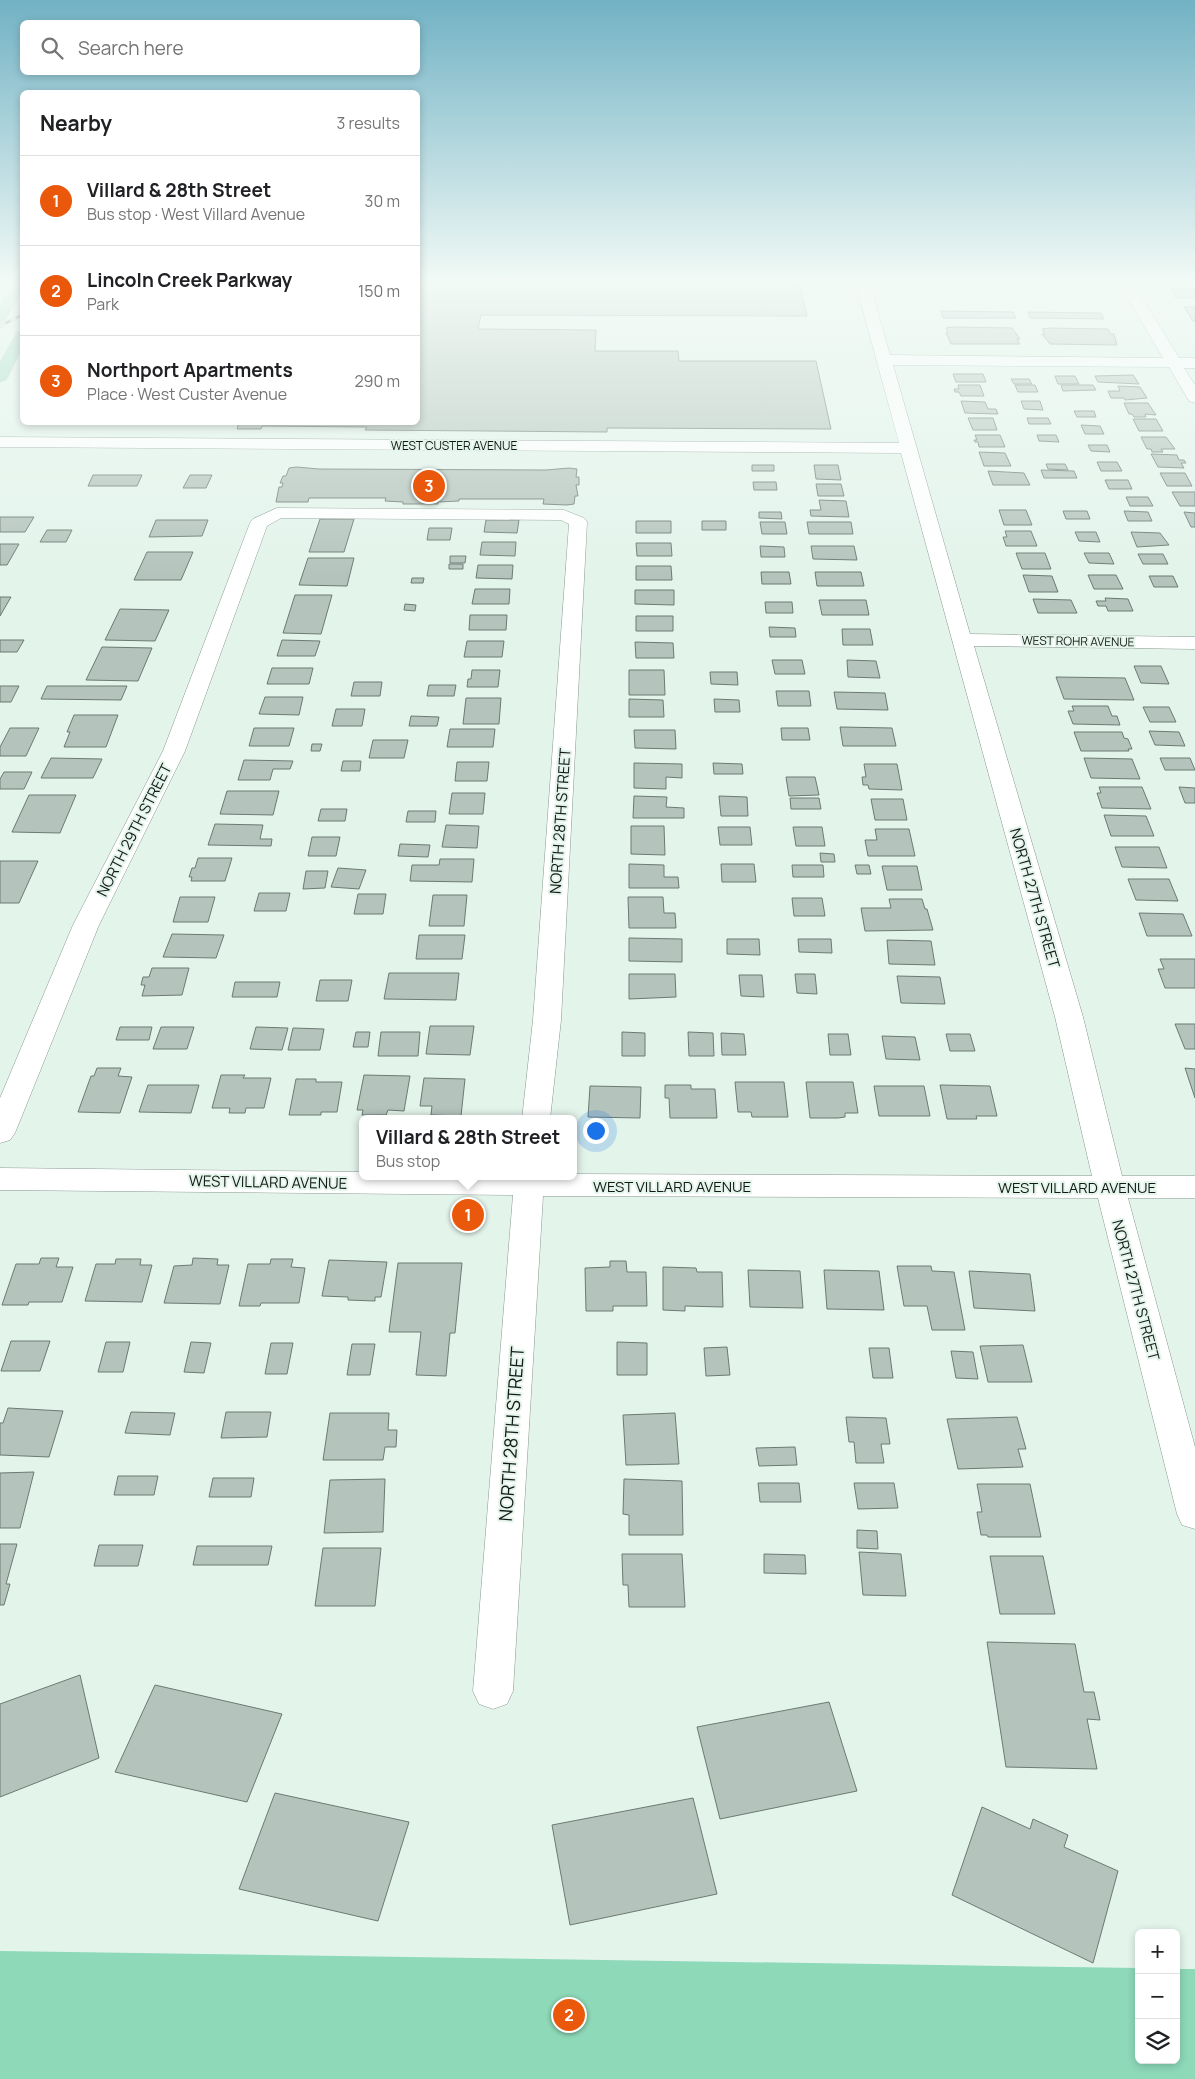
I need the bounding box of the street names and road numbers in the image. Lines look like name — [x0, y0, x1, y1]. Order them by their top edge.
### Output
street label: WEST CUSTER AVENUE — [391, 437, 517, 454]
street label: WEST ROHR AVENUE — [1021, 632, 1135, 650]
street label: NORTH 28TH STREET — [544, 747, 576, 895]
street label: NORTH 29TH STREET — [91, 760, 177, 900]
street label: NORTH 27TH STREET — [1005, 826, 1065, 971]
street label: WEST VILLARD AVENUE — [189, 1170, 347, 1194]
street label: WEST VILLARD AVENUE — [593, 1176, 751, 1197]
street label: WEST VILLARD AVENUE — [998, 1177, 1156, 1198]
street label: NORTH 27TH STREET — [1107, 1217, 1165, 1363]
street label: NORTH 28TH STREET — [493, 1346, 529, 1522]

